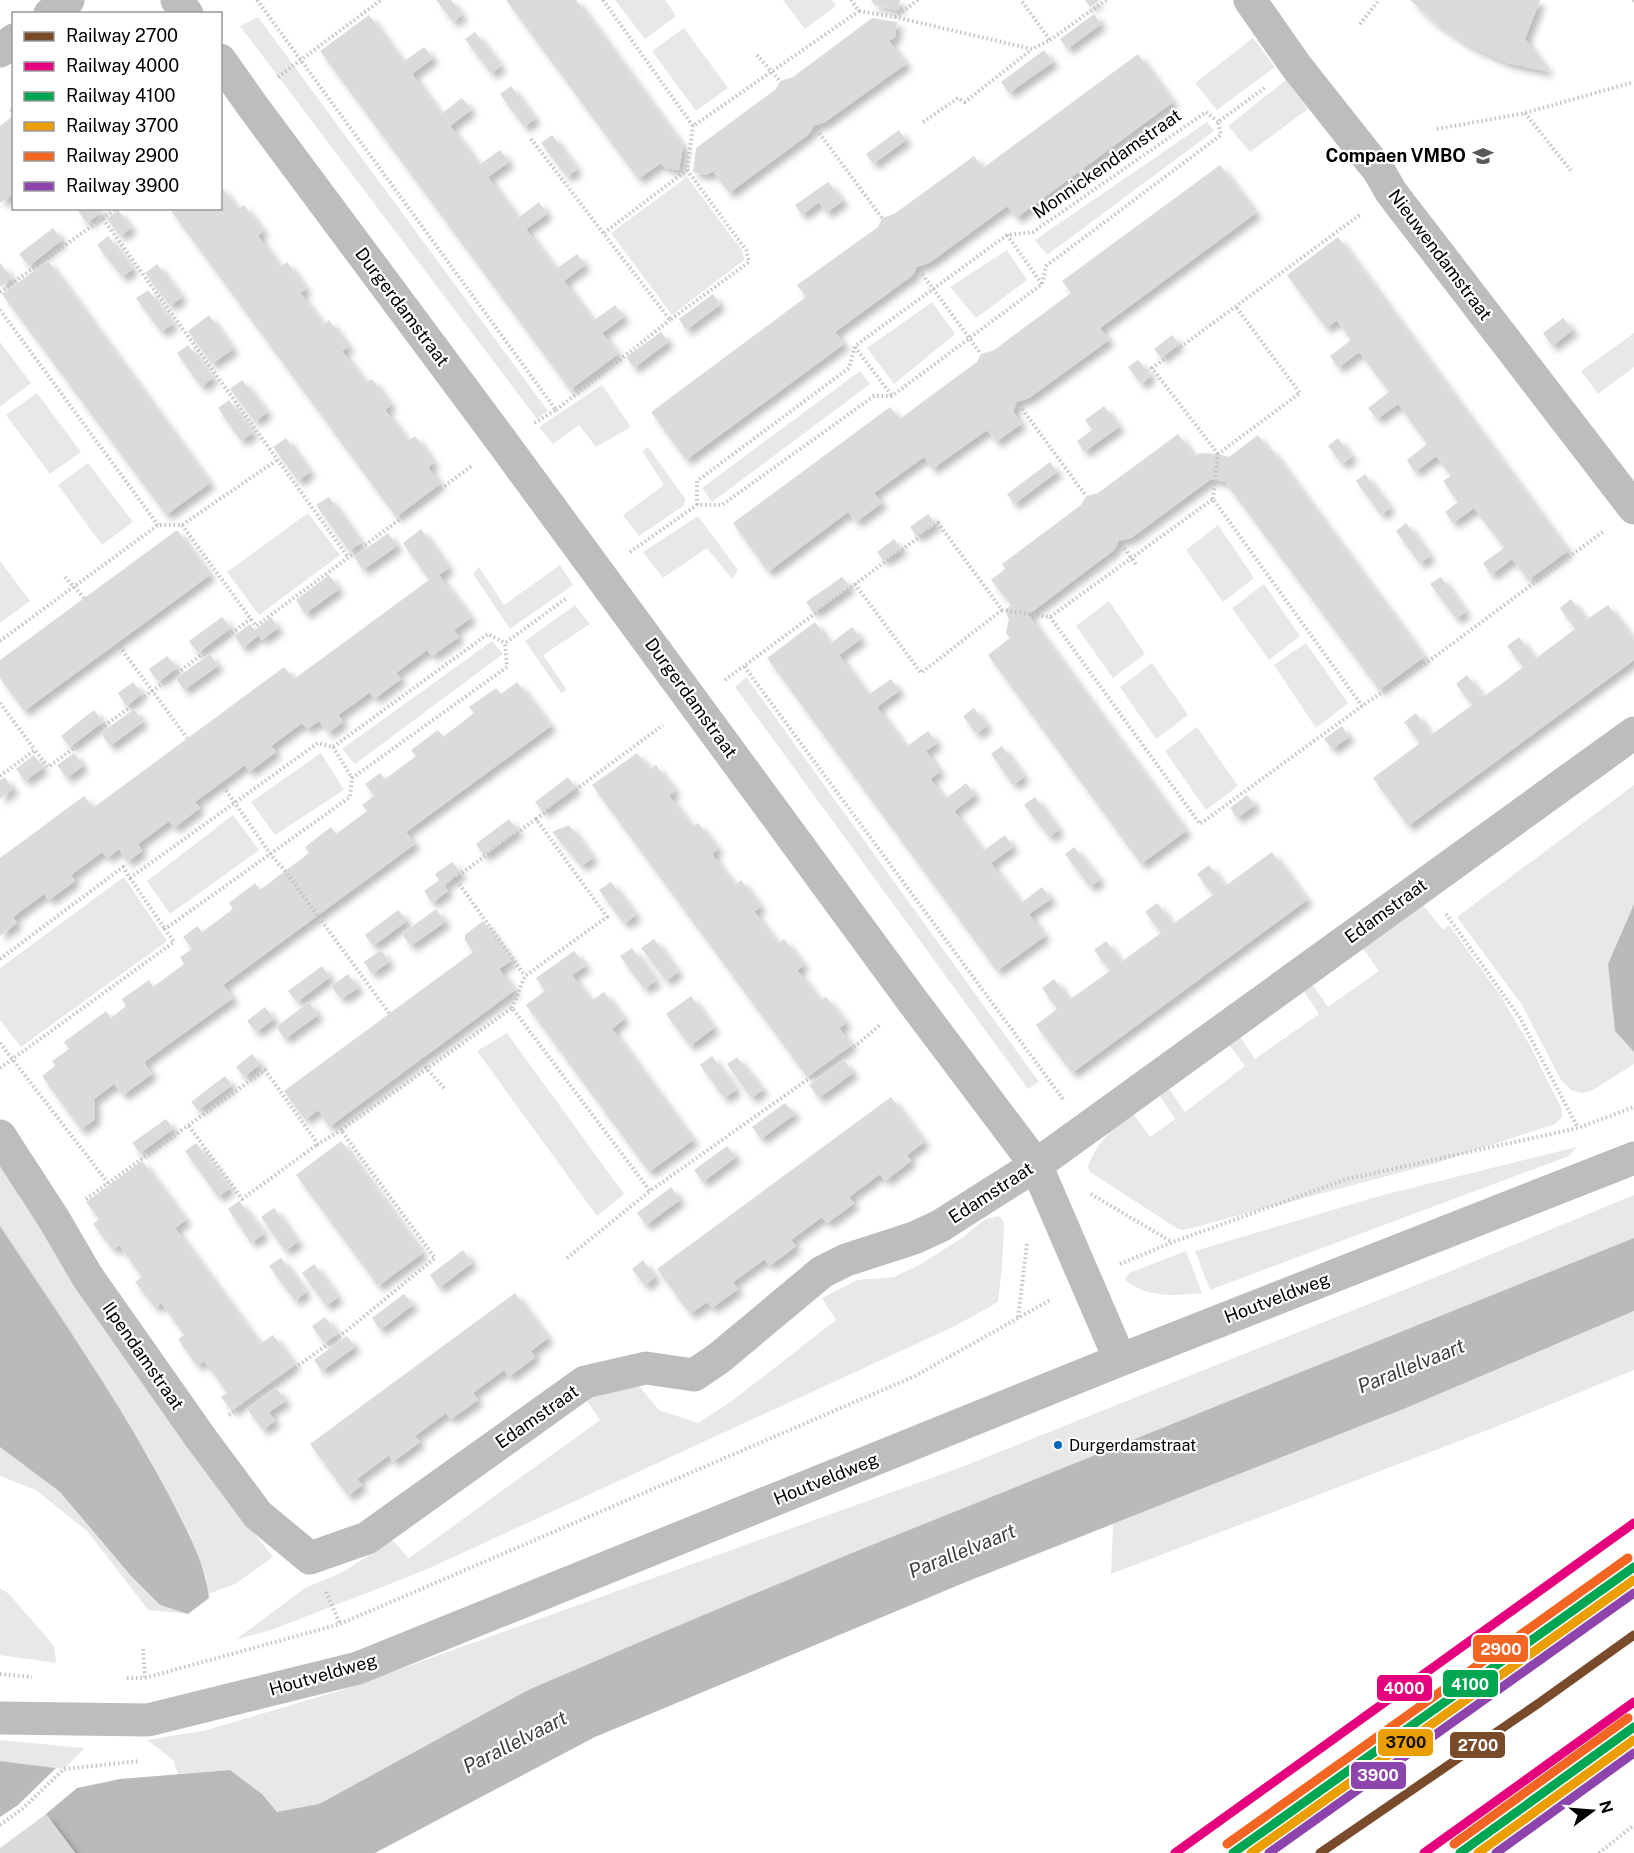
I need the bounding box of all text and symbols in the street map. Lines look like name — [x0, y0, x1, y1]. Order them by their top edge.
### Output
legend — [12, 12, 222, 210]
text: Railway 2700 — [66, 25, 178, 46]
text: Railway 4000 — [66, 55, 179, 76]
text: Railway 4100 — [66, 85, 176, 106]
street label: Monnickendamstraat — [1028, 104, 1185, 223]
text: Railway 3700 — [66, 115, 178, 136]
school or university icon: Compaen VMBO — [1471, 144, 1495, 168]
text: Railway 2900 — [66, 145, 179, 166]
place label: Compaen VMBO — [1326, 145, 1466, 166]
text: Railway 3900 — [66, 175, 179, 196]
street label: Nieuwendamstraat — [1384, 185, 1496, 324]
street label: Durgerdamstraat — [351, 243, 454, 370]
street label: Durgerdamstraat — [641, 634, 742, 762]
street label: Edamstraat — [1341, 874, 1431, 947]
street label: Edamstraat — [945, 1158, 1037, 1228]
street label: Houtveldweg — [1221, 1268, 1333, 1327]
street label: Ilpendamstraat — [98, 1298, 188, 1414]
water label: Parallelvaart — [1354, 1333, 1469, 1398]
street label: Edamstraat — [491, 1380, 582, 1453]
place label: Durgerdamstraat — [1069, 1436, 1196, 1455]
marker: Durgerdamstraat — [1052, 1439, 1064, 1451]
street label: Houtveldweg — [770, 1448, 881, 1509]
water label: Parallelvaart — [905, 1518, 1020, 1583]
line badge: 2900 — [1472, 1634, 1529, 1663]
text: 2900 — [1480, 1640, 1522, 1659]
street label: Houtveldweg — [266, 1649, 379, 1700]
line badge: 4100 — [1442, 1669, 1499, 1698]
line badge: 4000 — [1376, 1674, 1433, 1702]
text: 4100 — [1451, 1675, 1489, 1694]
text: 4000 — [1383, 1679, 1425, 1698]
water label: Parallelvaart — [459, 1705, 571, 1778]
line badge: 3700 — [1377, 1728, 1434, 1757]
line badge: 2700 — [1449, 1731, 1506, 1759]
text: 3700 — [1386, 1733, 1426, 1752]
text: 2700 — [1458, 1736, 1498, 1755]
line badge: 3900 — [1350, 1761, 1407, 1790]
text: 3900 — [1357, 1766, 1399, 1785]
north arrow — [1562, 1781, 1622, 1841]
text: N — [1595, 1798, 1617, 1816]

